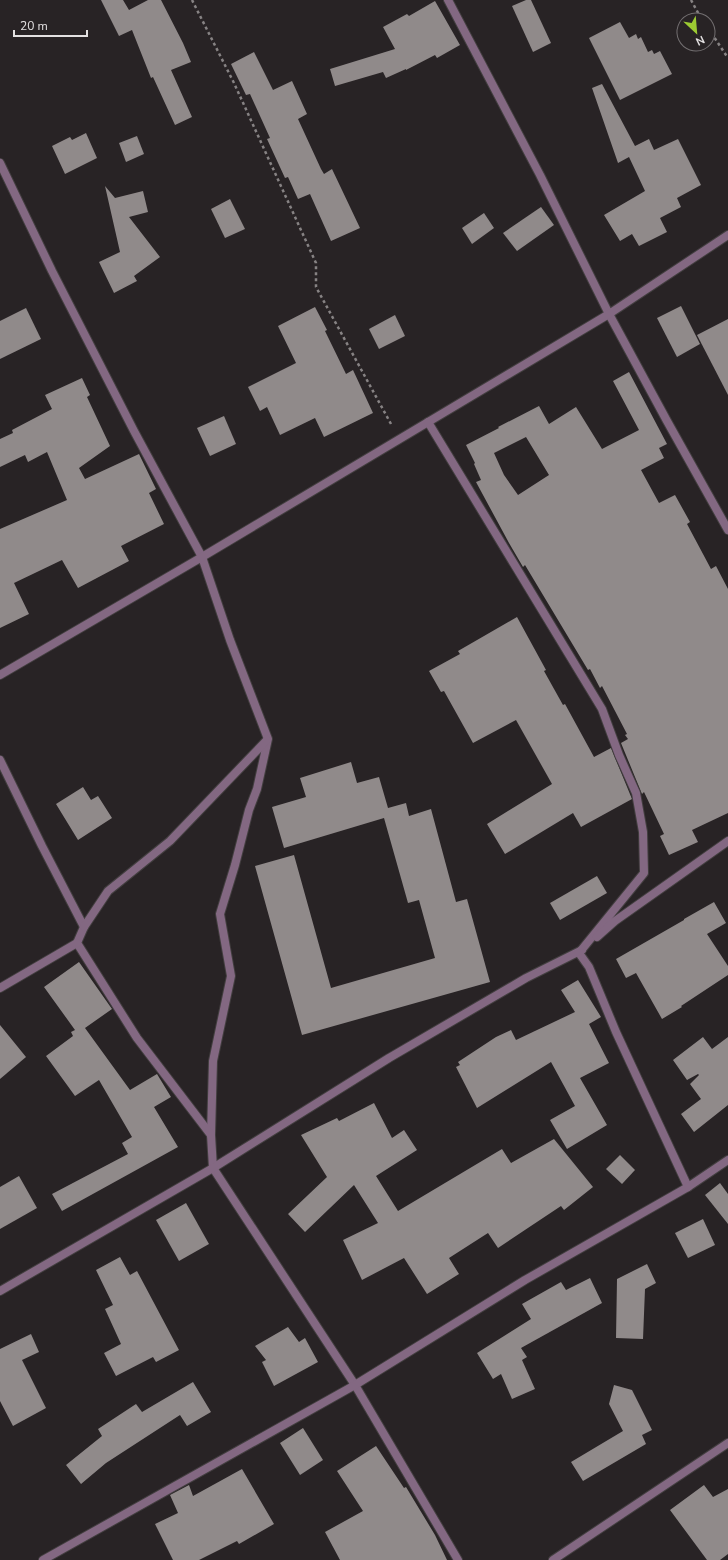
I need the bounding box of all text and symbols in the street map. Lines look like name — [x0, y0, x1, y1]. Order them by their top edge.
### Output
scale bar — [14, 12, 87, 38]
north arrow — [676, 12, 716, 52]
text: 20 m — [20, 18, 48, 34]
text: N — [693, 32, 707, 49]

